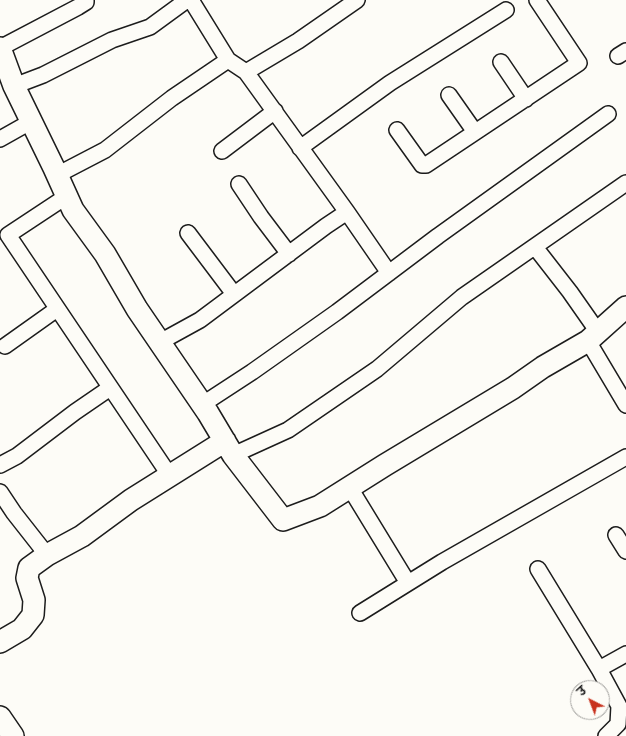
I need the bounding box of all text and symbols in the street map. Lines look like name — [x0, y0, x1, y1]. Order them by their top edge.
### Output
north arrow — [570, 680, 610, 720]
text: उ — [575, 684, 590, 699]

